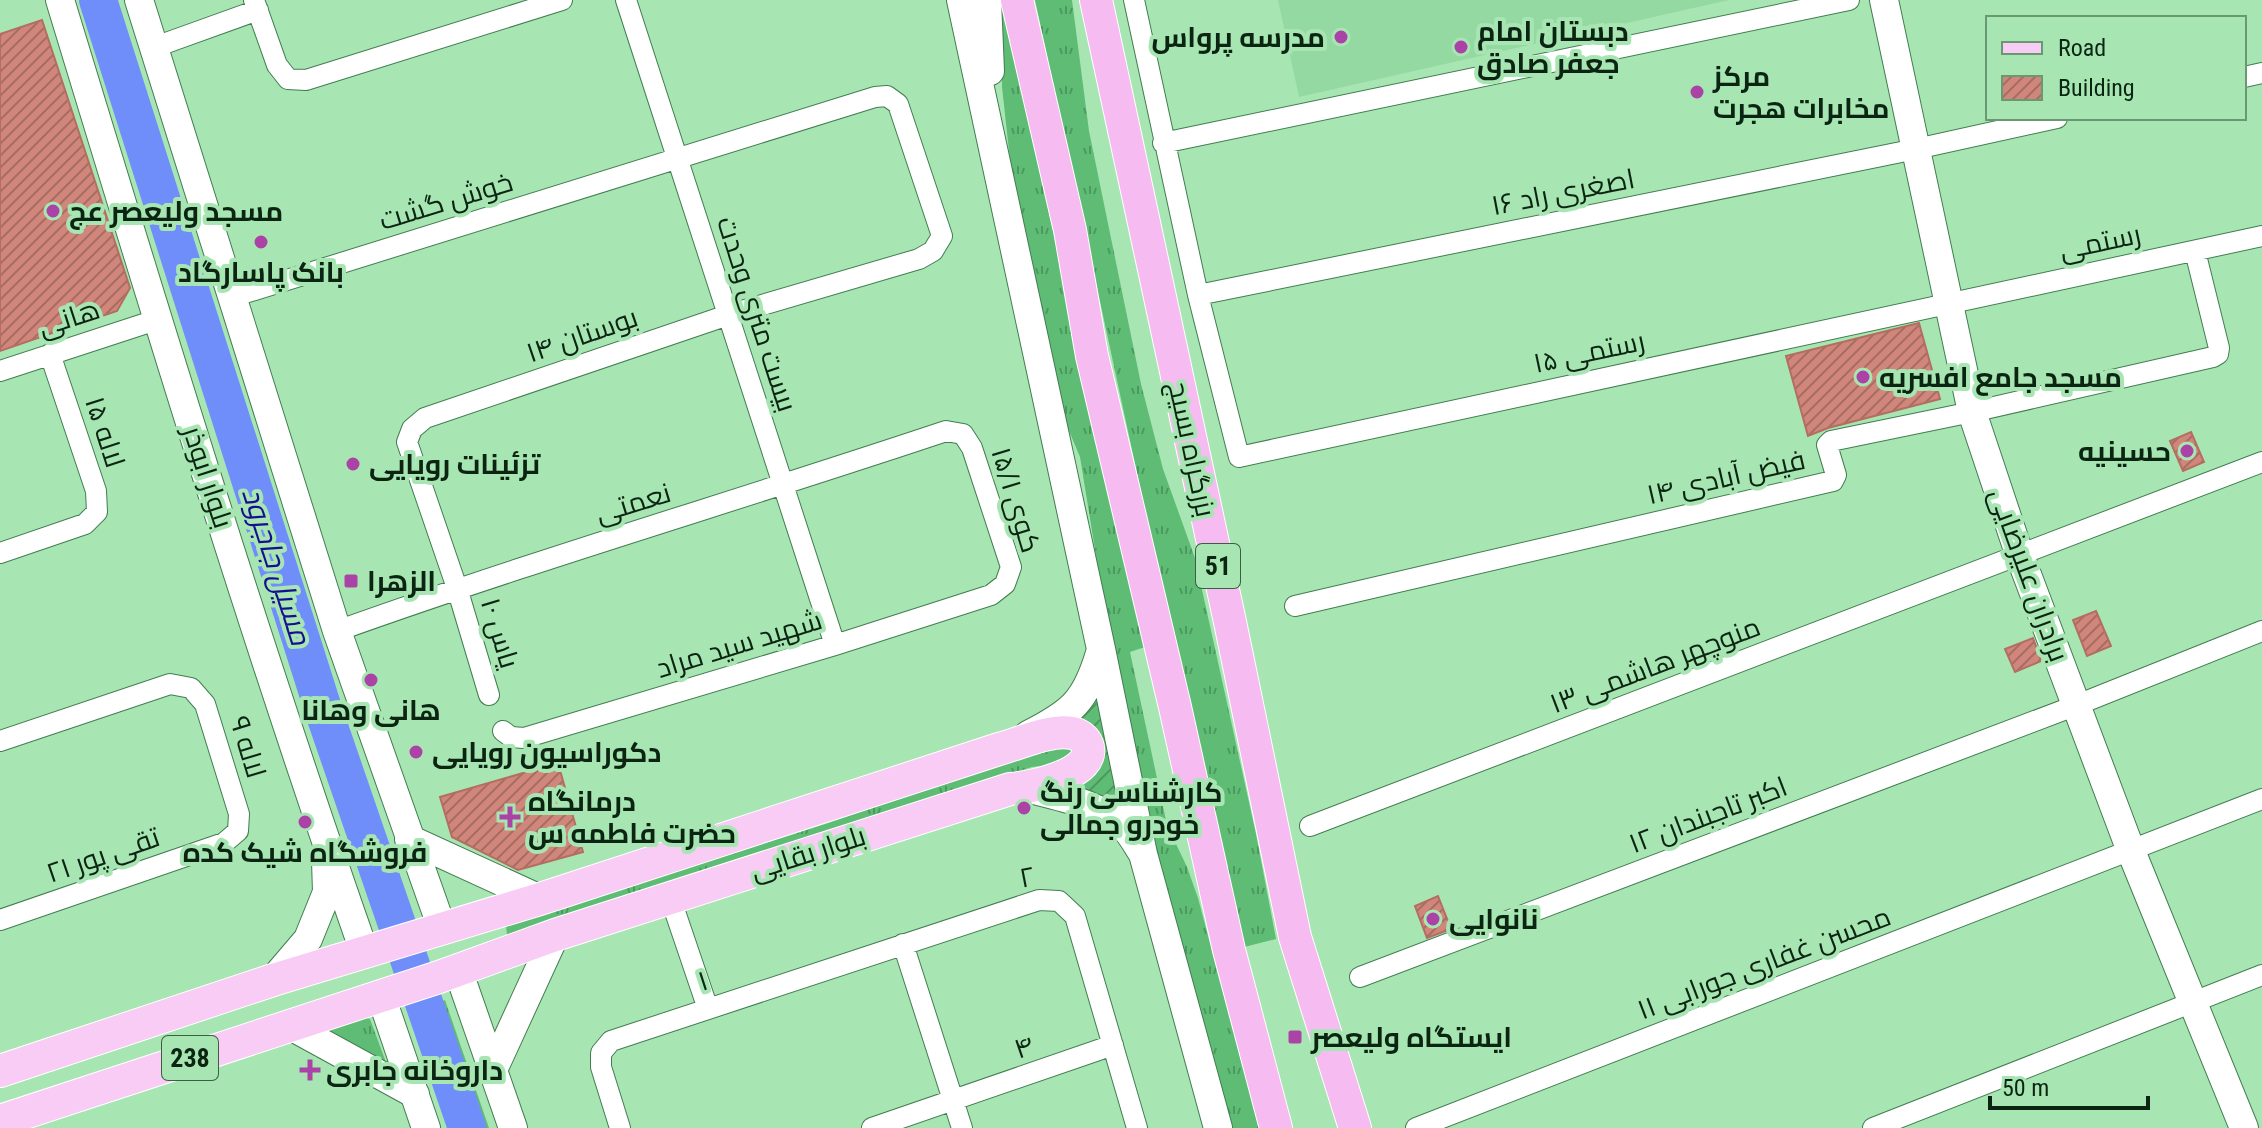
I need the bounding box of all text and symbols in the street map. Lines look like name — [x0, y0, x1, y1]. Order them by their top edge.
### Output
place label: دبستان امام جعفر صادق — [1477, 15, 1629, 81]
legend — [1986, 16, 2246, 120]
place label: مدرسه پرواس — [1151, 21, 1325, 57]
marker: مدرسه پرواس — [1332, 28, 1350, 46]
text: Road — [2058, 34, 2106, 62]
marker: دبستان امام جعفر صادق — [1452, 38, 1470, 56]
place label: مرکز مخابرات هجرت — [1712, 60, 1890, 125]
text: Building — [2058, 74, 2135, 102]
marker: مرکز مخابرات هجرت — [1688, 83, 1706, 101]
street label: اصغری راد ۱۶ — [1489, 162, 1637, 222]
street label: خوش گشت — [375, 165, 517, 237]
place label: مسجد ولیعصر عج — [69, 195, 283, 230]
marker: مسجد ولیعصر عج — [44, 202, 62, 220]
street label: بیست متری وحدت — [710, 212, 804, 416]
street label: رستمی — [2056, 217, 2144, 267]
marker: بانک پاسارگاد — [252, 233, 270, 251]
place label: بانک پاسارگاد — [178, 256, 344, 292]
street label: هانی — [34, 293, 104, 343]
street label: بوستان ۱۴ — [522, 301, 642, 369]
street label: رستمی ۱۵ — [1530, 324, 1648, 380]
place label: مسجد جامع افسریه — [1879, 361, 2122, 396]
marker: مسجد جامع افسریه — [1854, 368, 1872, 386]
street label: بزرگراه بسیج — [1160, 378, 1223, 520]
street label: لاله ۱۵ — [78, 393, 132, 471]
street label: بلوار ابوذر — [175, 420, 240, 532]
place label: حسینیه — [2078, 435, 2171, 468]
marker: حسینیه — [2178, 442, 2196, 460]
street label: کوی ۱۵/۱ — [984, 443, 1048, 557]
street label: فیض آبادی ۱۴ — [1644, 443, 1808, 511]
place label: تزئینات رویایی — [369, 448, 541, 481]
marker: تزئینات رویایی — [344, 455, 362, 473]
street label: نعمتی — [591, 476, 675, 530]
water label: مسیل جاجرود — [234, 483, 319, 650]
street label: برادران علیرضایی — [1982, 484, 2076, 666]
road number: 51 — [1196, 544, 1240, 588]
place label: الزهرا — [367, 565, 436, 598]
marker: الزهرا — [342, 572, 360, 590]
street label: یاس ۱۰ — [474, 594, 526, 673]
street label: شهید سید مراد — [652, 603, 826, 685]
street label: منوچهر هاشمی ۱۳ — [1545, 610, 1766, 722]
marker: هانی وهانا — [362, 671, 380, 689]
place label: هانی وهانا — [301, 694, 441, 727]
street label: لاله ۹ — [223, 712, 273, 782]
place label: دکوراسیون رویایی — [432, 736, 661, 769]
marker: دکوراسیون رویایی — [407, 743, 425, 761]
street label: اکبر تاجبندان ۱۲ — [1624, 770, 1792, 860]
place label: کارشناسی رنگ خودرو جمالی — [1040, 776, 1223, 841]
place label: درمانگاه حضرت فاطمه س — [528, 785, 736, 850]
marker: کارشناسی رنگ خودرو جمالی — [1015, 799, 1033, 817]
marker: درمانگاه حضرت فاطمه س — [499, 806, 521, 828]
marker: فروشگاه شیک کده — [296, 813, 314, 831]
street label: بلوار بقایی — [746, 819, 870, 887]
street label: تقی پور ۲۱ — [42, 820, 165, 892]
place label: فروشگاه شیک کده — [183, 836, 427, 869]
street label: ۲ — [1017, 859, 1037, 895]
street label: محسن غفاری جورابی ۱۱ — [1633, 899, 1895, 1027]
place label: نانوایی — [1449, 903, 1538, 936]
marker: نانوایی — [1424, 910, 1442, 928]
street label: ۱ — [694, 964, 712, 998]
place label: ایستگاه ولیعصر — [1310, 1021, 1512, 1054]
street label: ۴ — [1010, 1028, 1038, 1066]
marker: ایستگاه ولیعصر — [1286, 1028, 1304, 1046]
road number: 238 — [162, 1036, 218, 1080]
place label: داروخانه جابری — [326, 1054, 503, 1087]
scale bar — [1990, 1060, 2148, 1110]
marker: داروخانه جابری — [301, 1061, 319, 1079]
text: 50 m — [2002, 1074, 2049, 1102]

